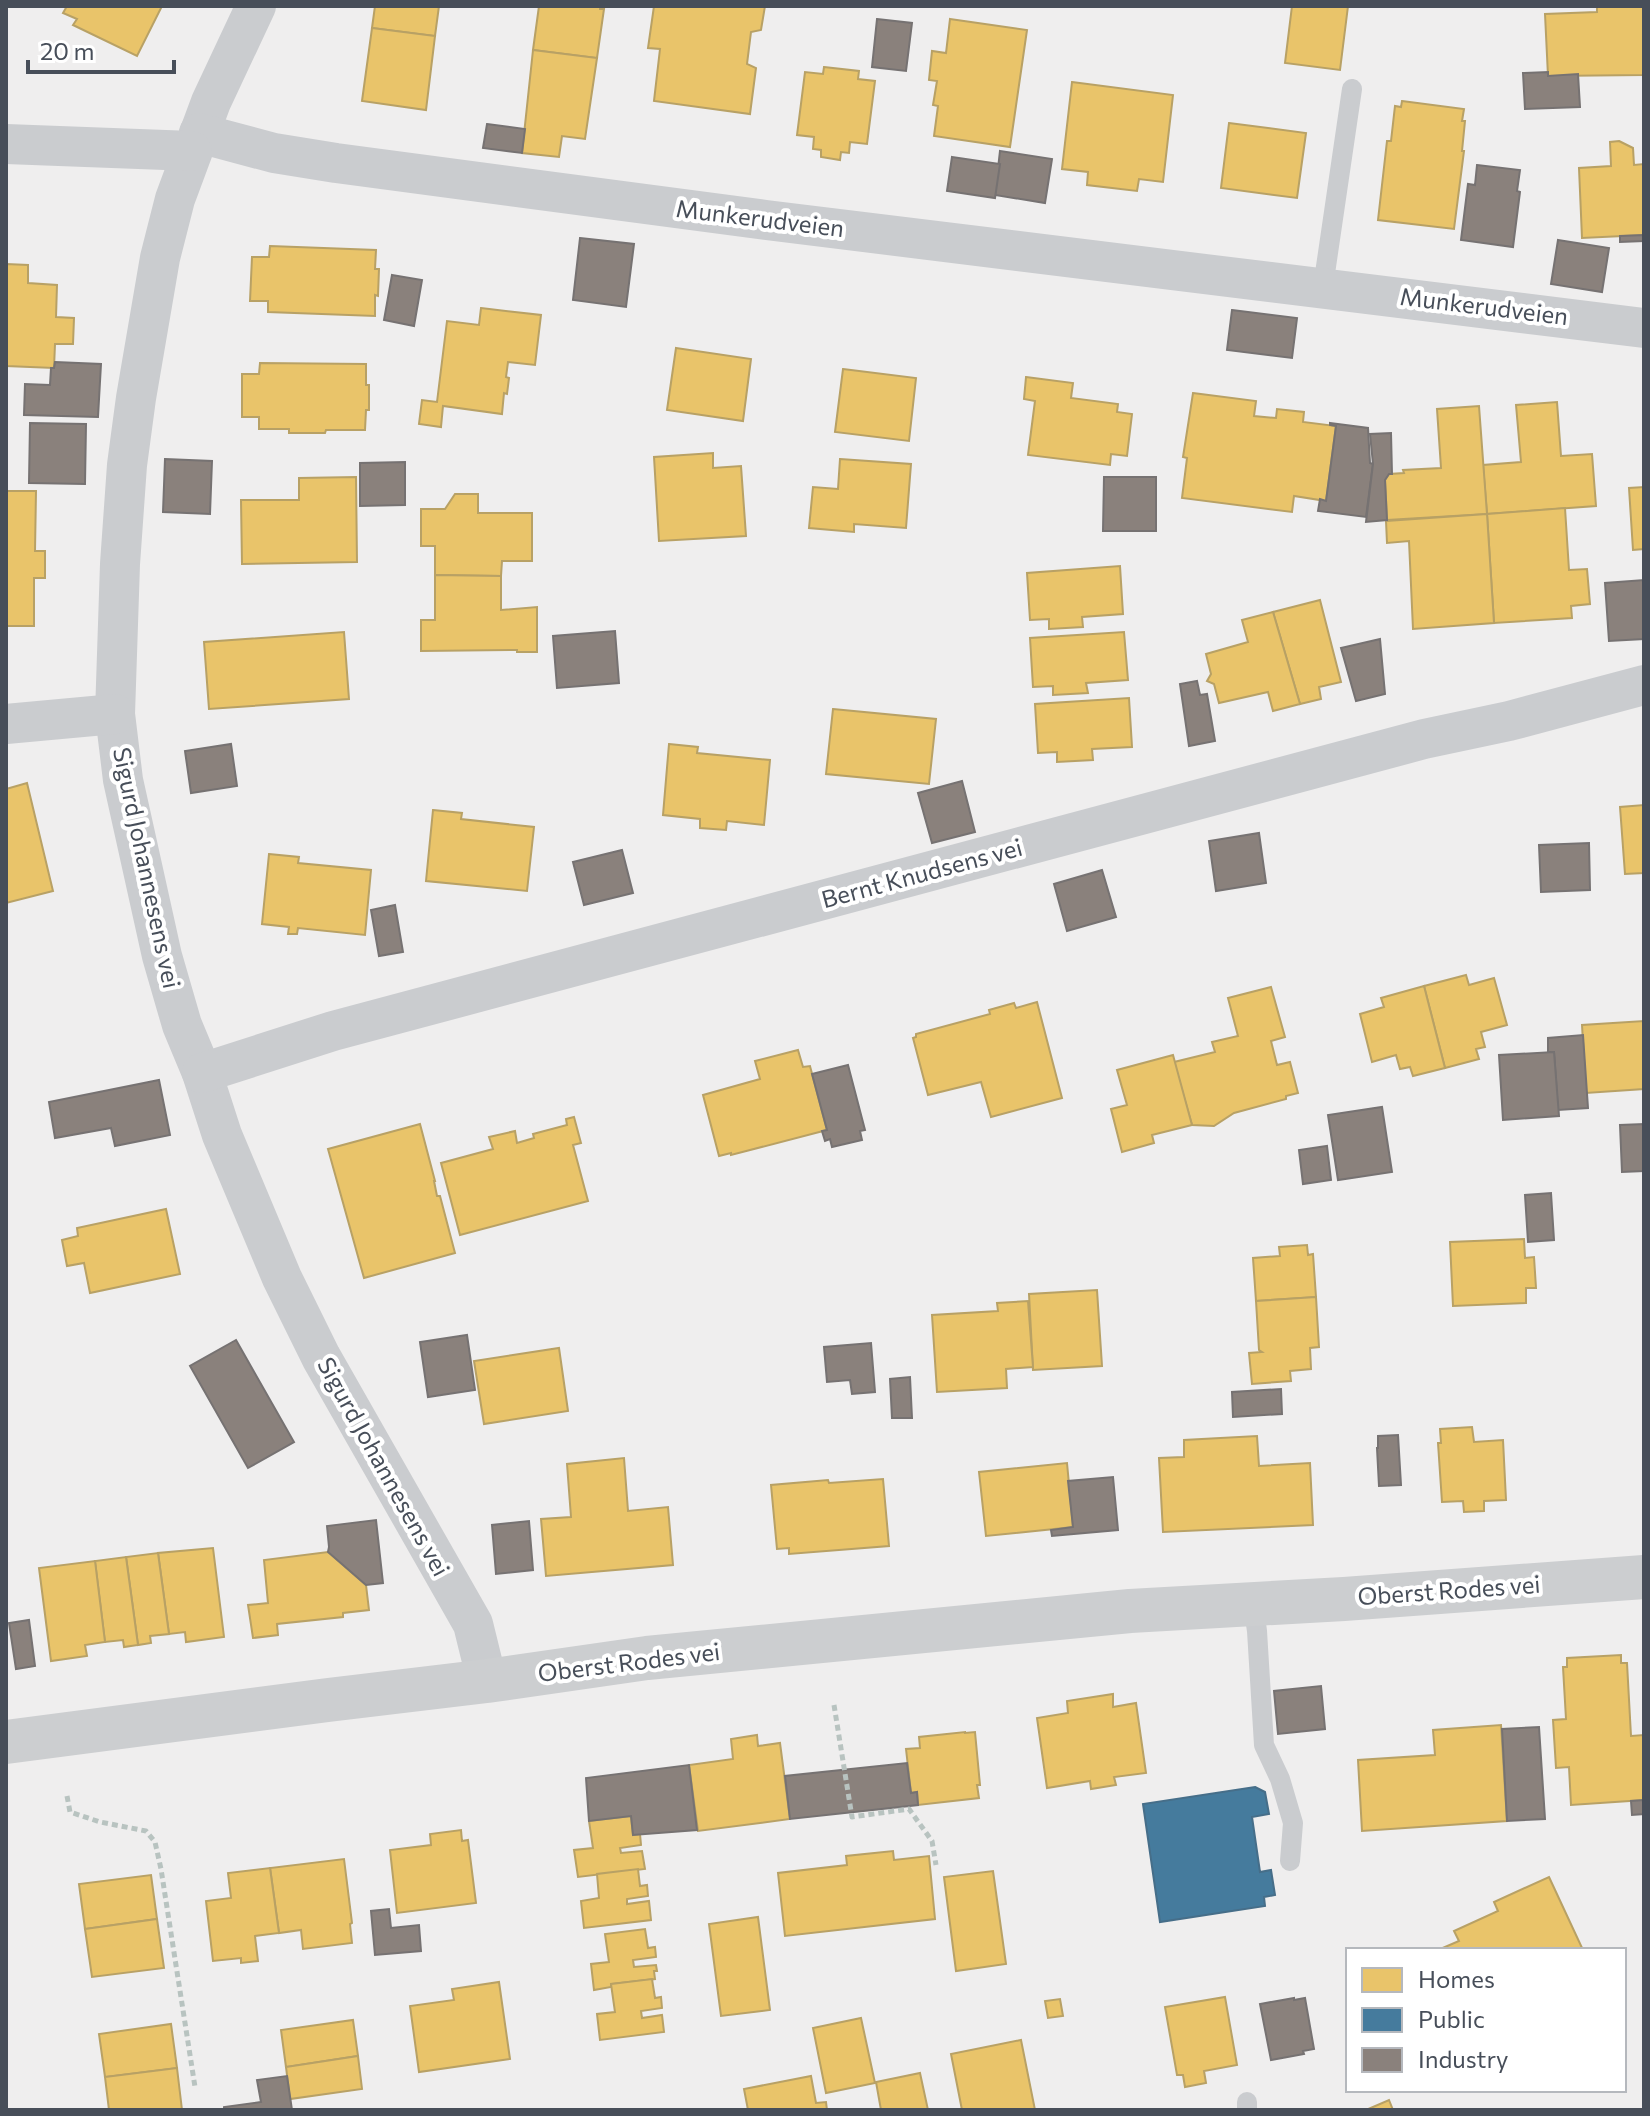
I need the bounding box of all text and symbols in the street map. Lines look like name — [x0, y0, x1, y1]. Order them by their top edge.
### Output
scale bar — [28, 24, 174, 74]
text: 20 m — [40, 36, 94, 65]
street label: Munkerudveien — [674, 193, 846, 242]
street label: Munkerudveien — [1398, 281, 1570, 330]
street label: Sigurd Johannesens vei — [108, 745, 187, 991]
street label: Bernt Knudsens vei — [818, 832, 1025, 913]
street label: Sigurd Johannesens vei — [312, 1352, 457, 1581]
street label: Oberst Rodes vei — [1356, 1569, 1541, 1610]
street label: Oberst Rodes vei — [536, 1636, 722, 1687]
legend — [1346, 1948, 1626, 2092]
text: Homes — [1418, 1964, 1495, 1993]
text: Public — [1418, 2004, 1485, 2033]
text: Industry — [1418, 2044, 1508, 2073]

